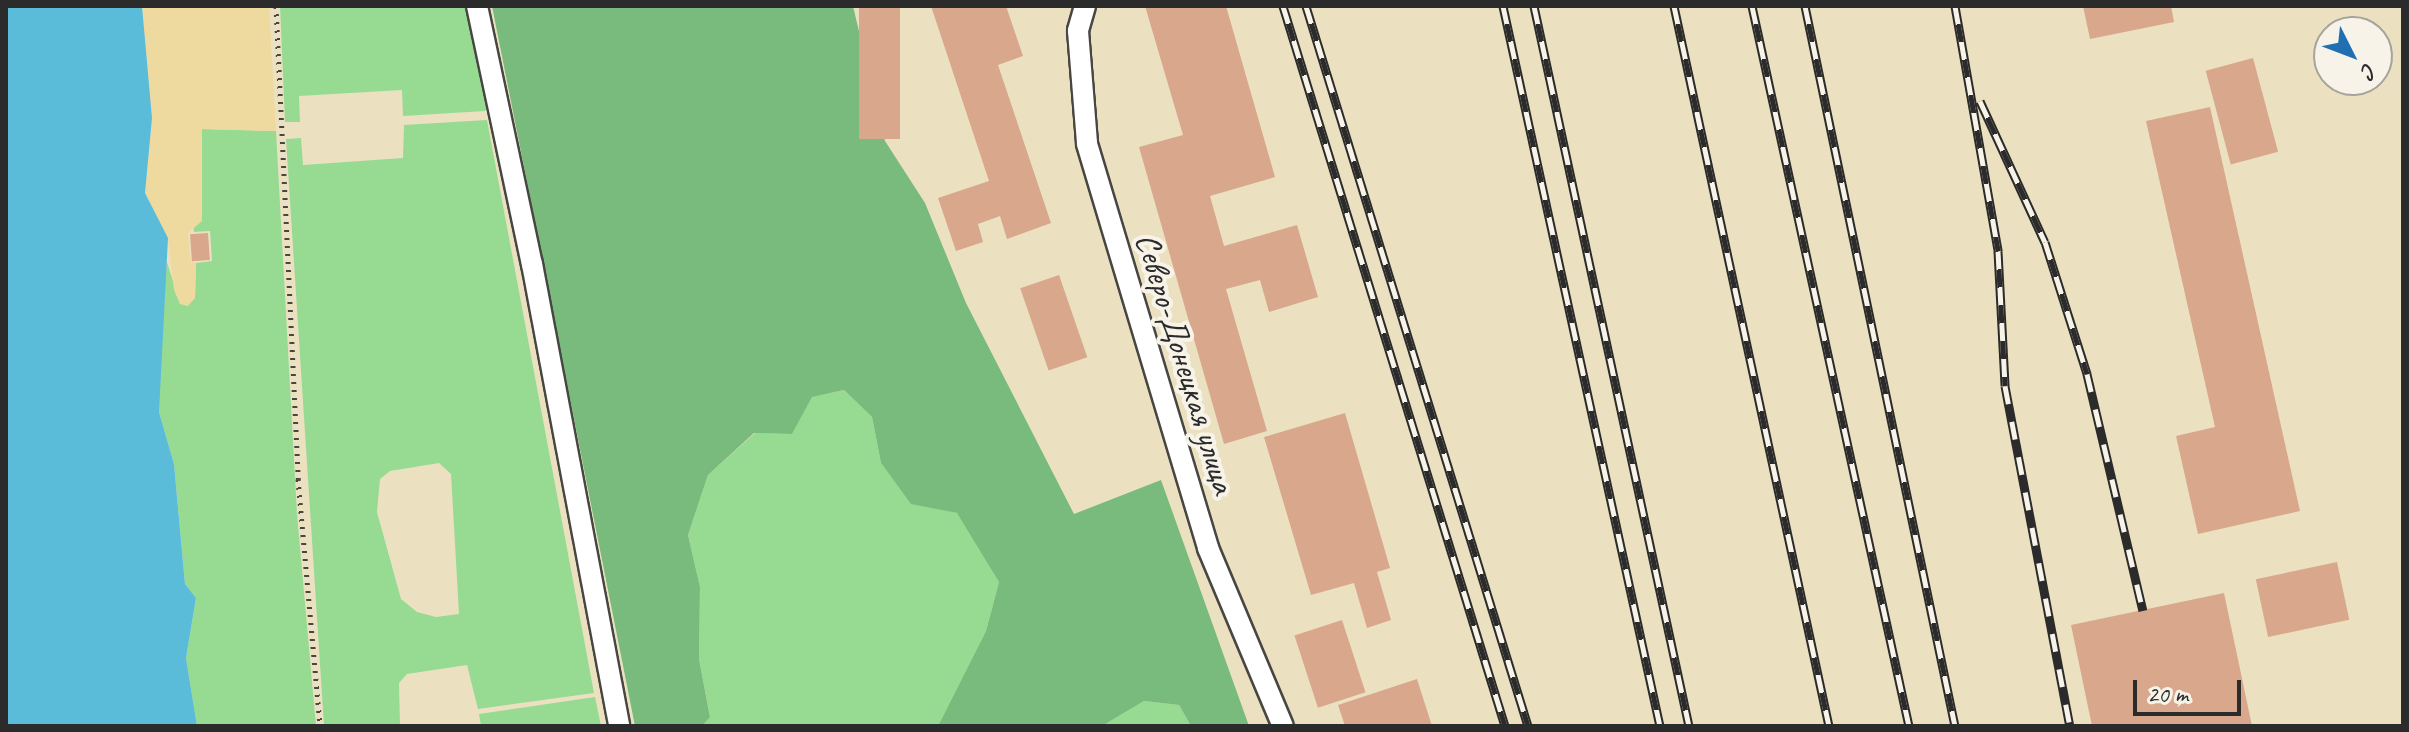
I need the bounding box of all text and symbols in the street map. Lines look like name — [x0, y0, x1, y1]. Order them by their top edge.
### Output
north arrow — [2313, 16, 2393, 96]
text: С — [2355, 57, 2383, 84]
street label: Северо-Донецкая улица — [1127, 227, 1245, 499]
scale bar — [2137, 664, 2245, 714]
text: 20 m — [2147, 679, 2188, 709]

